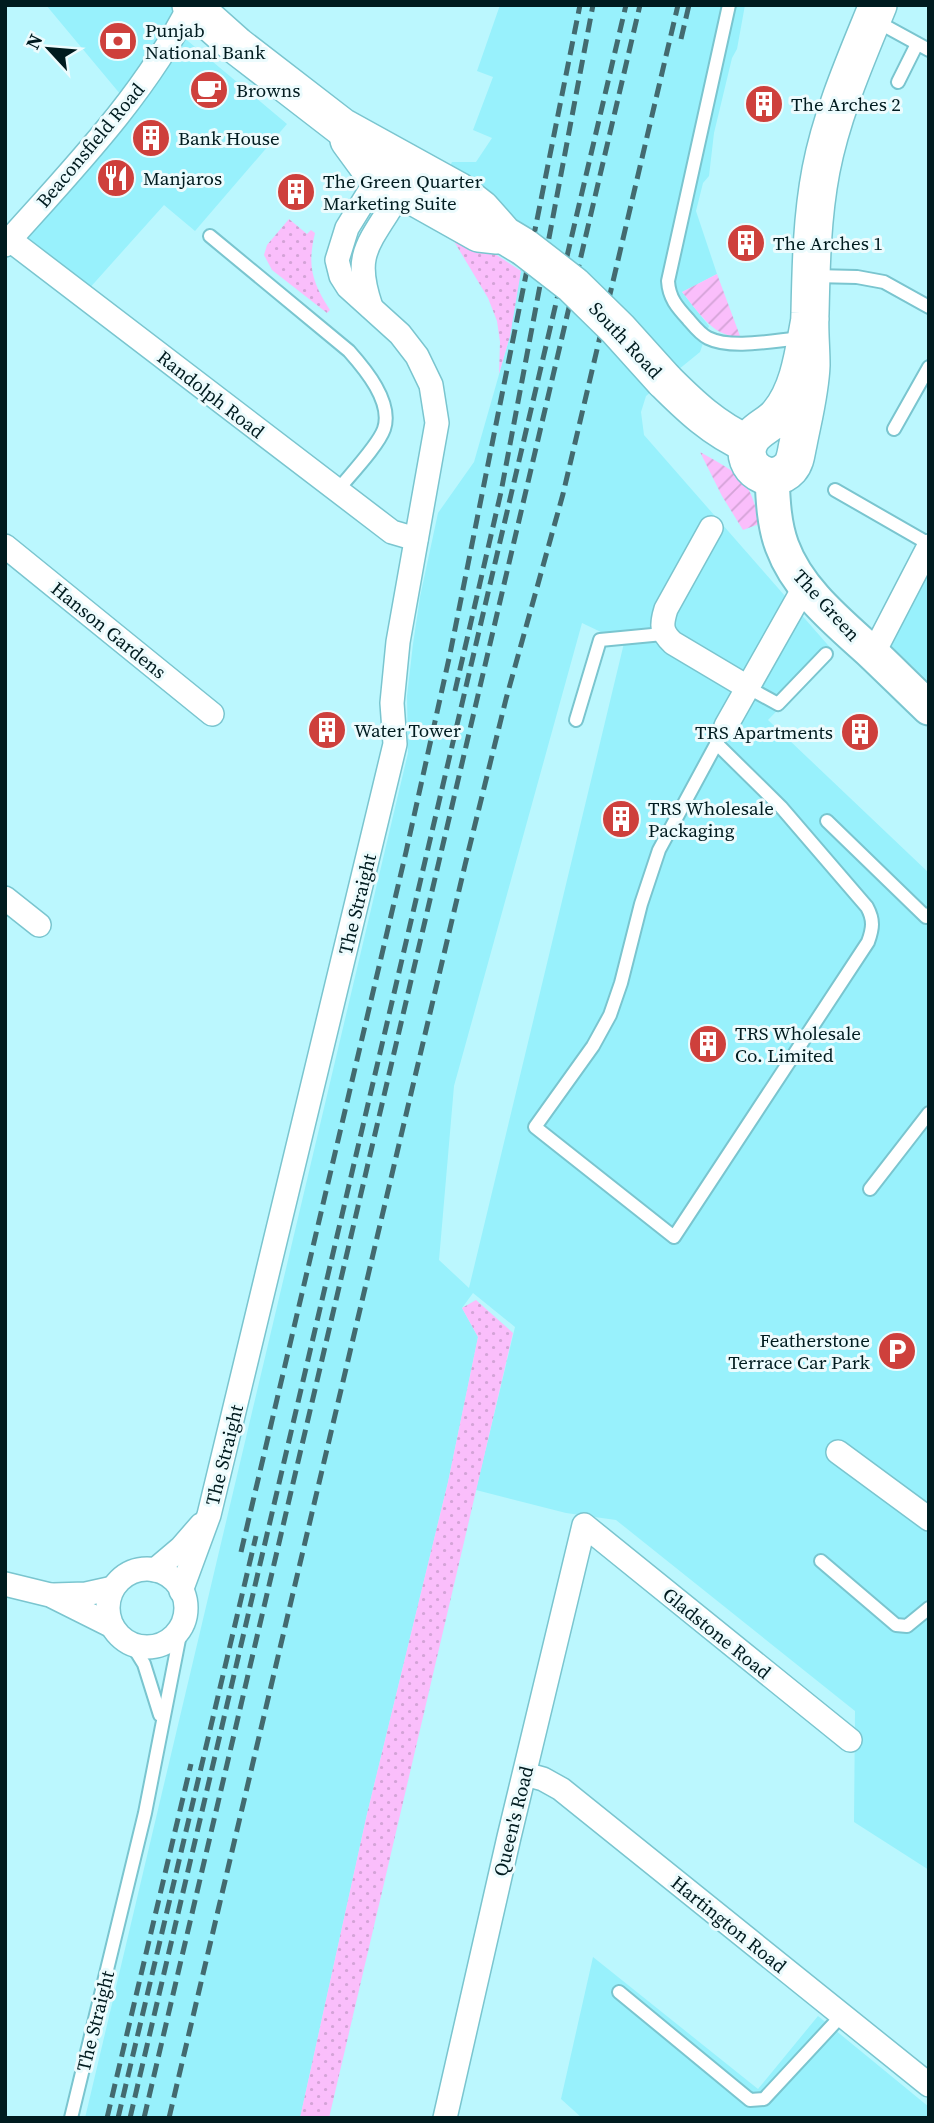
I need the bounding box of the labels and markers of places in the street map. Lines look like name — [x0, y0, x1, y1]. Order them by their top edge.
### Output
place label: Punjab National Bank — [145, 17, 266, 65]
bank icon: Punjab National Bank — [97, 20, 139, 62]
cafe icon: Browns — [188, 69, 230, 111]
place label: Browns — [236, 77, 301, 103]
building icon: The Arches 2 — [743, 83, 785, 125]
place label: The Arches 2 — [791, 91, 901, 117]
building icon: Bank House — [130, 117, 172, 159]
place label: Bank House — [178, 125, 280, 151]
restaurant icon: Manjaros — [95, 157, 137, 199]
place label: Manjaros — [143, 165, 222, 191]
place label: The Green Quarter Marketing Suite — [323, 168, 483, 216]
building icon: The Green Quarter Marketing Suite — [275, 171, 317, 213]
building icon: The Arches 1 — [725, 222, 767, 264]
place label: The Arches 1 — [773, 230, 883, 256]
building icon: Water Tower — [306, 709, 348, 751]
building icon: TRS Apartments — [839, 711, 881, 753]
place label: Water Tower — [354, 717, 461, 743]
place label: TRS Apartments — [695, 719, 833, 745]
place label: TRS Wholesale Packaging — [648, 795, 774, 843]
building icon: TRS Wholesale Packaging — [600, 798, 642, 840]
place label: TRS Wholesale Co. Limited — [735, 1020, 861, 1068]
building icon: TRS Wholesale Co. Limited — [687, 1023, 729, 1065]
place label: Featherstone Terrace Car Park — [728, 1327, 871, 1375]
parking icon: Featherstone Terrace Car Park — [876, 1330, 918, 1372]

